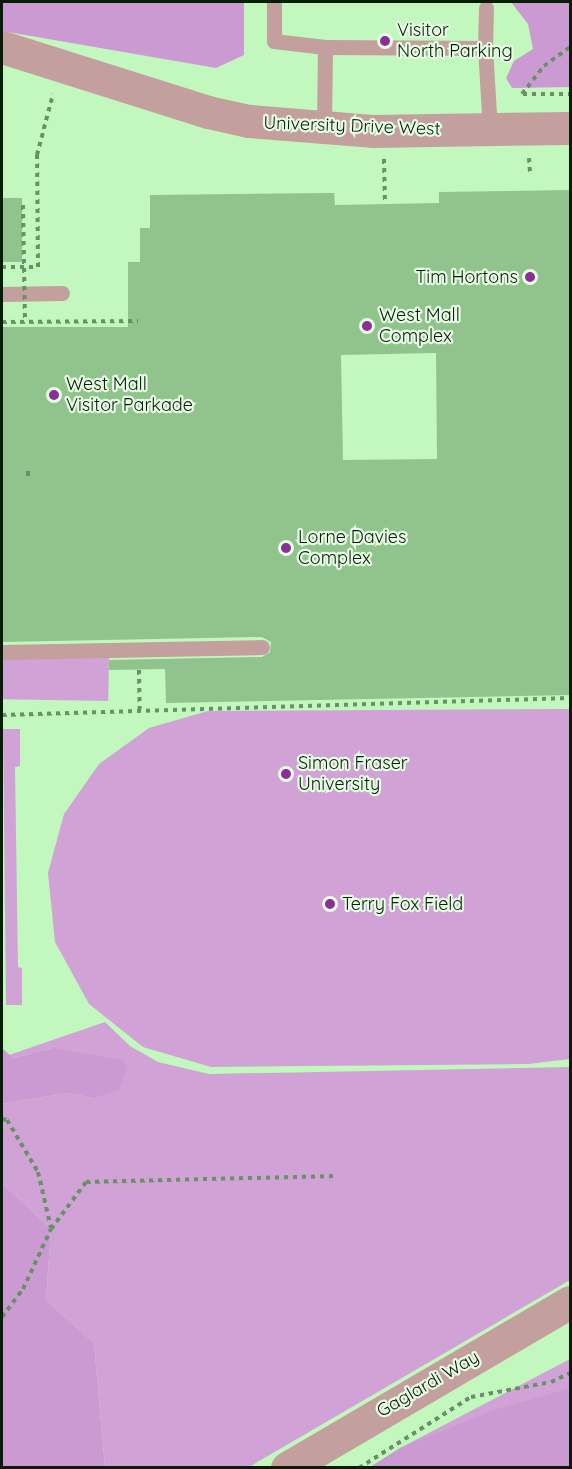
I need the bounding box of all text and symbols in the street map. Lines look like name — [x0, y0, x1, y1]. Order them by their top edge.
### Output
place label: Visitor North Parking — [397, 20, 513, 63]
marker: Visitor North Parking — [378, 34, 392, 48]
street label: University Drive West — [263, 112, 441, 140]
place label: Tim Hortons — [415, 266, 518, 288]
marker: Tim Hortons — [523, 270, 537, 284]
place label: West Mall Complex — [379, 305, 460, 348]
marker: West Mall Complex — [360, 319, 374, 333]
place label: West Mall Visitor Parkade — [66, 374, 193, 416]
marker: West Mall Visitor Parkade — [47, 388, 61, 402]
place label: Lorne Davies Complex — [298, 527, 406, 570]
marker: Lorne Davies Complex — [279, 541, 293, 555]
place label: Simon Fraser University — [298, 753, 408, 795]
marker: Simon Fraser University — [279, 767, 293, 781]
place label: Terry Fox Field — [342, 893, 463, 915]
marker: Terry Fox Field — [323, 897, 337, 911]
street label: Gaglardi Way — [373, 1346, 483, 1422]

